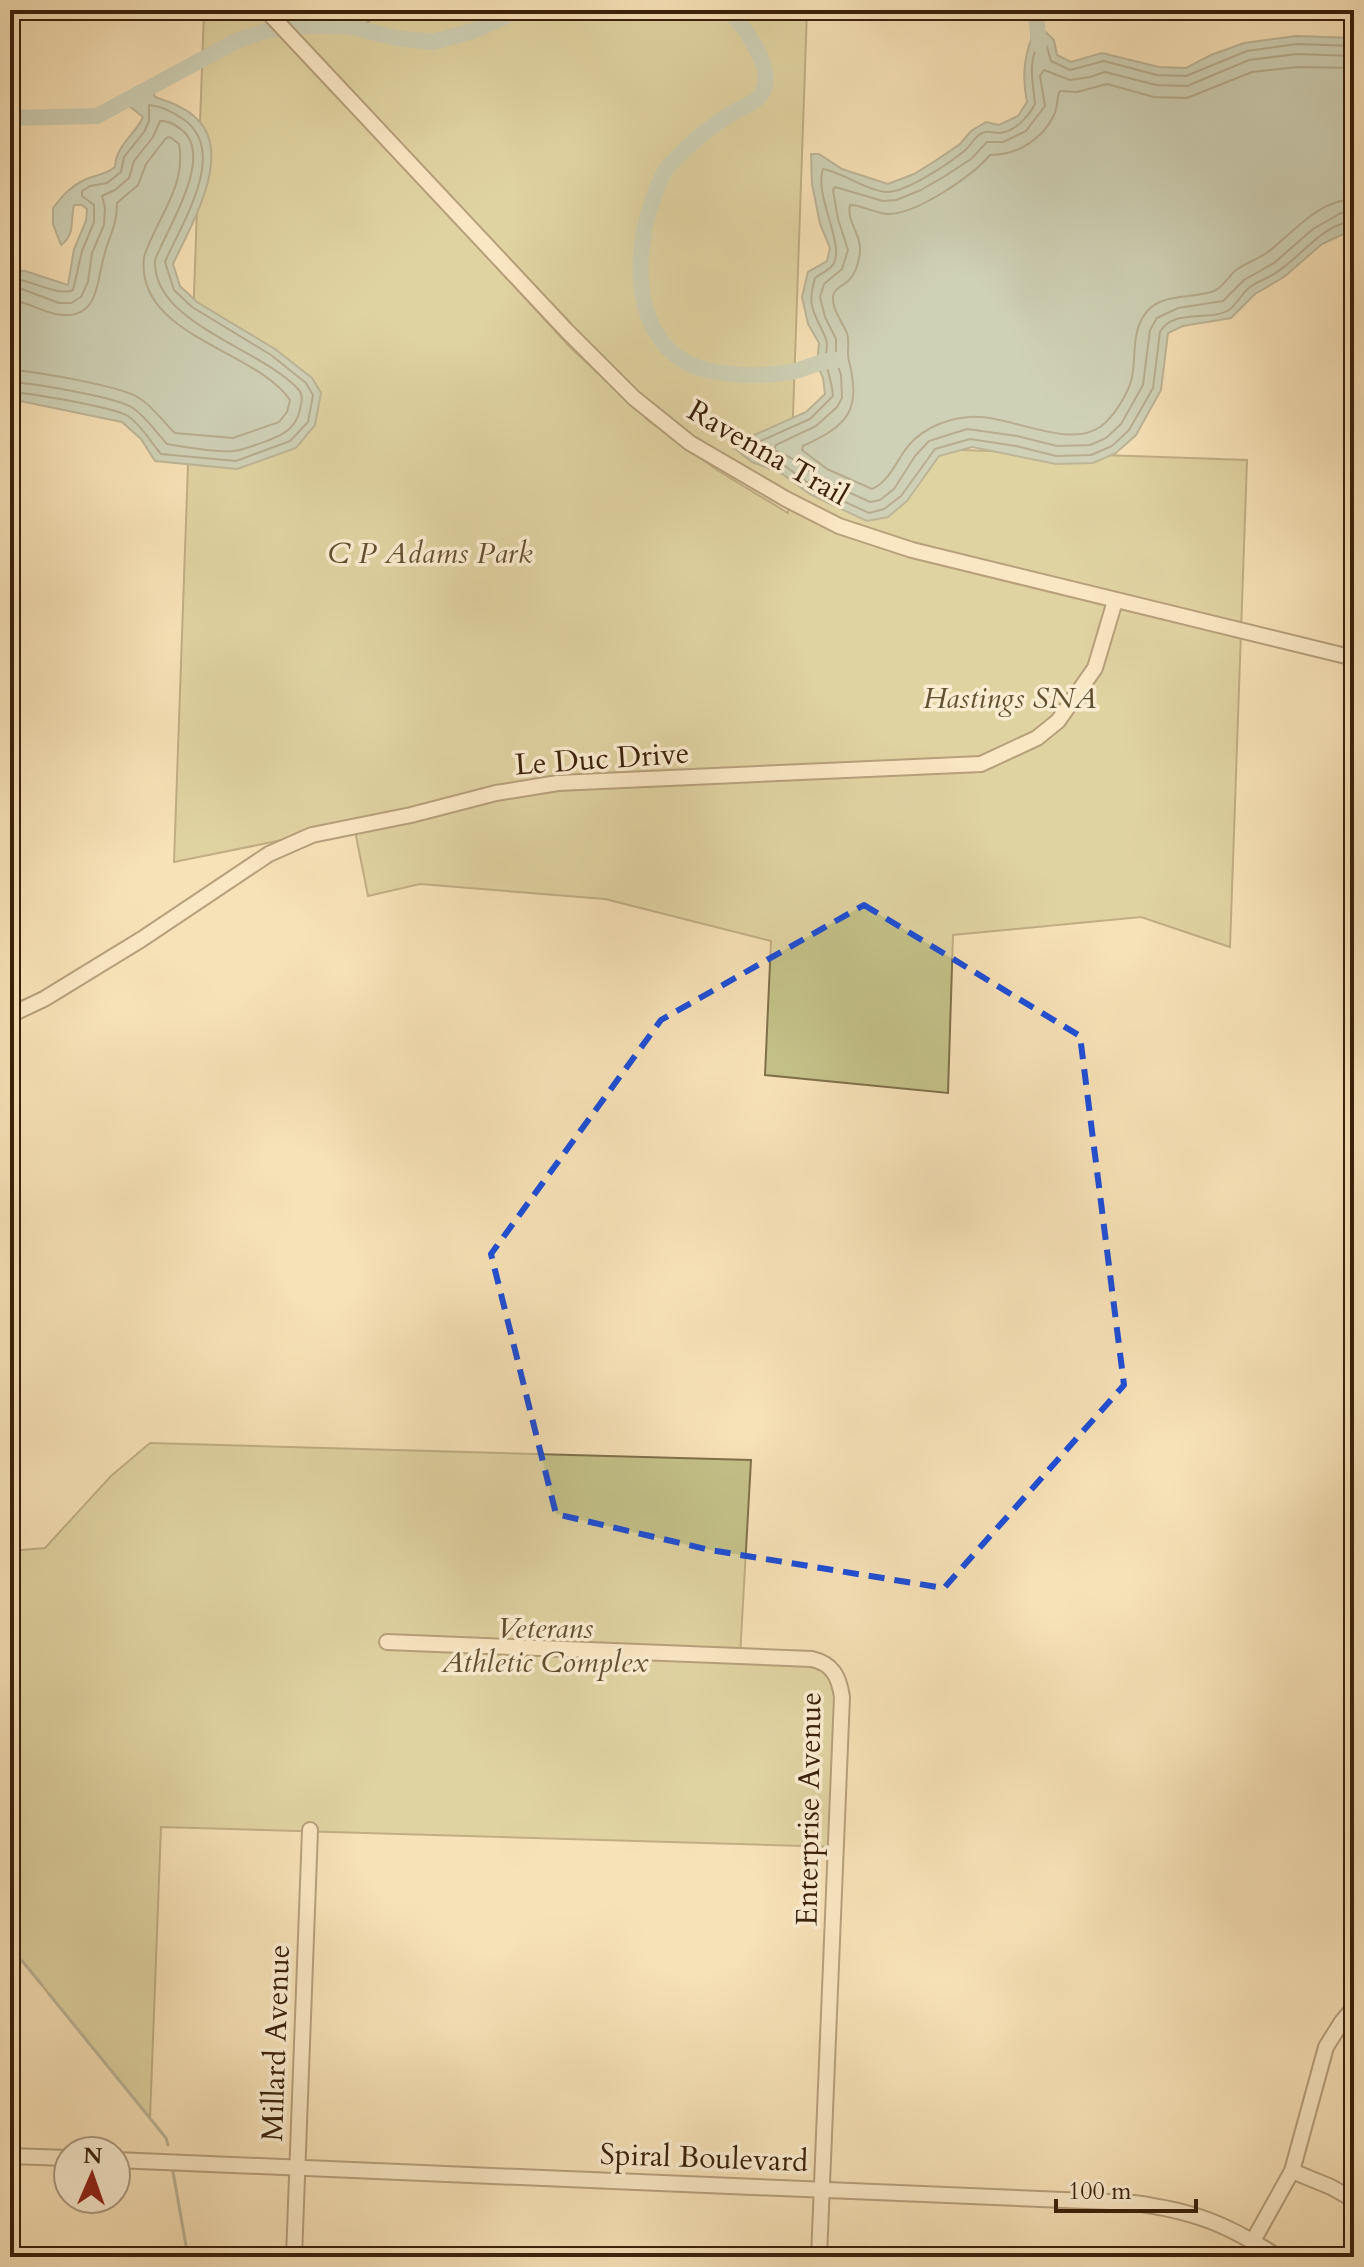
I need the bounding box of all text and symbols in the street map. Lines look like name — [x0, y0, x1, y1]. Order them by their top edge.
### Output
street label: Ravenna Trail — [680, 390, 856, 516]
park label: C P Adams Park — [327, 533, 533, 574]
park label: Hastings SNA — [923, 678, 1097, 719]
street label: Le Duc Drive — [513, 732, 691, 786]
park label: Veterans Athletic Complex — [441, 1608, 649, 1683]
street label: Enterprise Avenue — [786, 1692, 832, 1926]
street label: Millard Avenue — [252, 1944, 300, 2142]
street label: Spiral Boulevard — [599, 2134, 809, 2182]
north arrow — [52, 2135, 132, 2215]
text: N — [83, 2141, 103, 2171]
scale bar — [1056, 2163, 1196, 2213]
text: 100 m — [1068, 2175, 1132, 2208]

